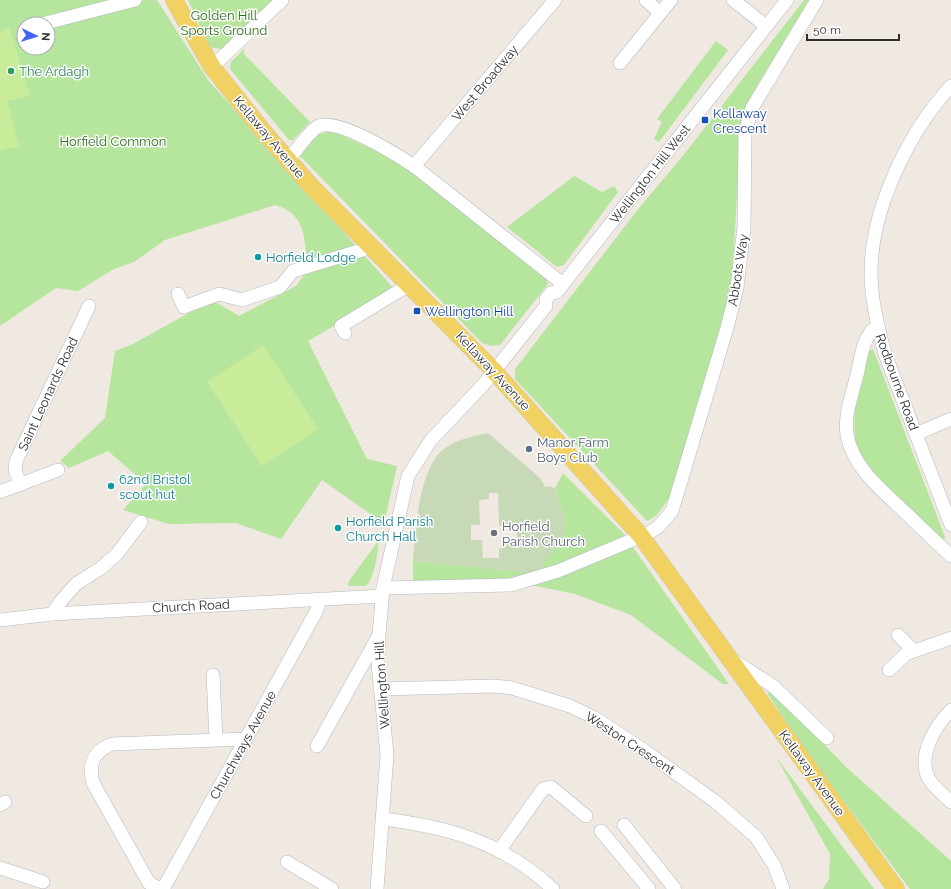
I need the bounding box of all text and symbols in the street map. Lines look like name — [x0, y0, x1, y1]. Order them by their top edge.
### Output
park label: Golden Hill Sports Ground — [181, 8, 267, 38]
north arrow — [16, 16, 56, 56]
scale bar — [807, 16, 899, 42]
text: 50 m — [813, 23, 841, 37]
text: N — [39, 32, 52, 41]
street label: West Broadway — [449, 42, 521, 124]
place label: The Ardagh — [19, 64, 89, 79]
marker: The Ardagh — [6, 66, 16, 76]
street label: Kellaway Avenue — [230, 93, 308, 181]
place label: Kellaway Crescent — [713, 106, 767, 136]
marker: Kellaway Crescent — [700, 115, 710, 125]
street label: Wellington Hill West — [607, 121, 694, 227]
park label: Horfield Common — [60, 134, 166, 149]
street label: Abbots Way — [725, 233, 751, 307]
place label: Horfield Lodge — [266, 250, 356, 265]
marker: Horfield Lodge — [253, 252, 263, 262]
place label: Wellington Hill — [425, 304, 514, 319]
marker: Wellington Hill — [412, 306, 422, 316]
street label: Kellaway Avenue — [453, 329, 534, 414]
street label: Rodbourne Road — [873, 332, 921, 432]
street label: Saint Leonards Road — [15, 335, 81, 453]
place label: Manor Farm Boys Club — [537, 435, 609, 465]
marker: Manor Farm Boys Club — [524, 444, 534, 454]
place label: 62nd Bristol scout hut — [119, 472, 191, 502]
marker: 62nd Bristol scout hut — [106, 481, 116, 491]
place label: Horfield Parish Church Hall — [346, 514, 433, 544]
place label: Horfield Parish Church — [502, 519, 585, 549]
marker: Horfield Parish Church Hall — [333, 523, 343, 533]
marker: Horfield Parish Church — [489, 528, 499, 538]
street label: Church Road — [152, 596, 230, 616]
street label: Wellington Hill — [371, 640, 393, 730]
street label: Churchways Avenue — [207, 688, 279, 802]
street label: Weston Crescent — [583, 709, 678, 778]
street label: Kellaway Avenue — [776, 727, 848, 819]

